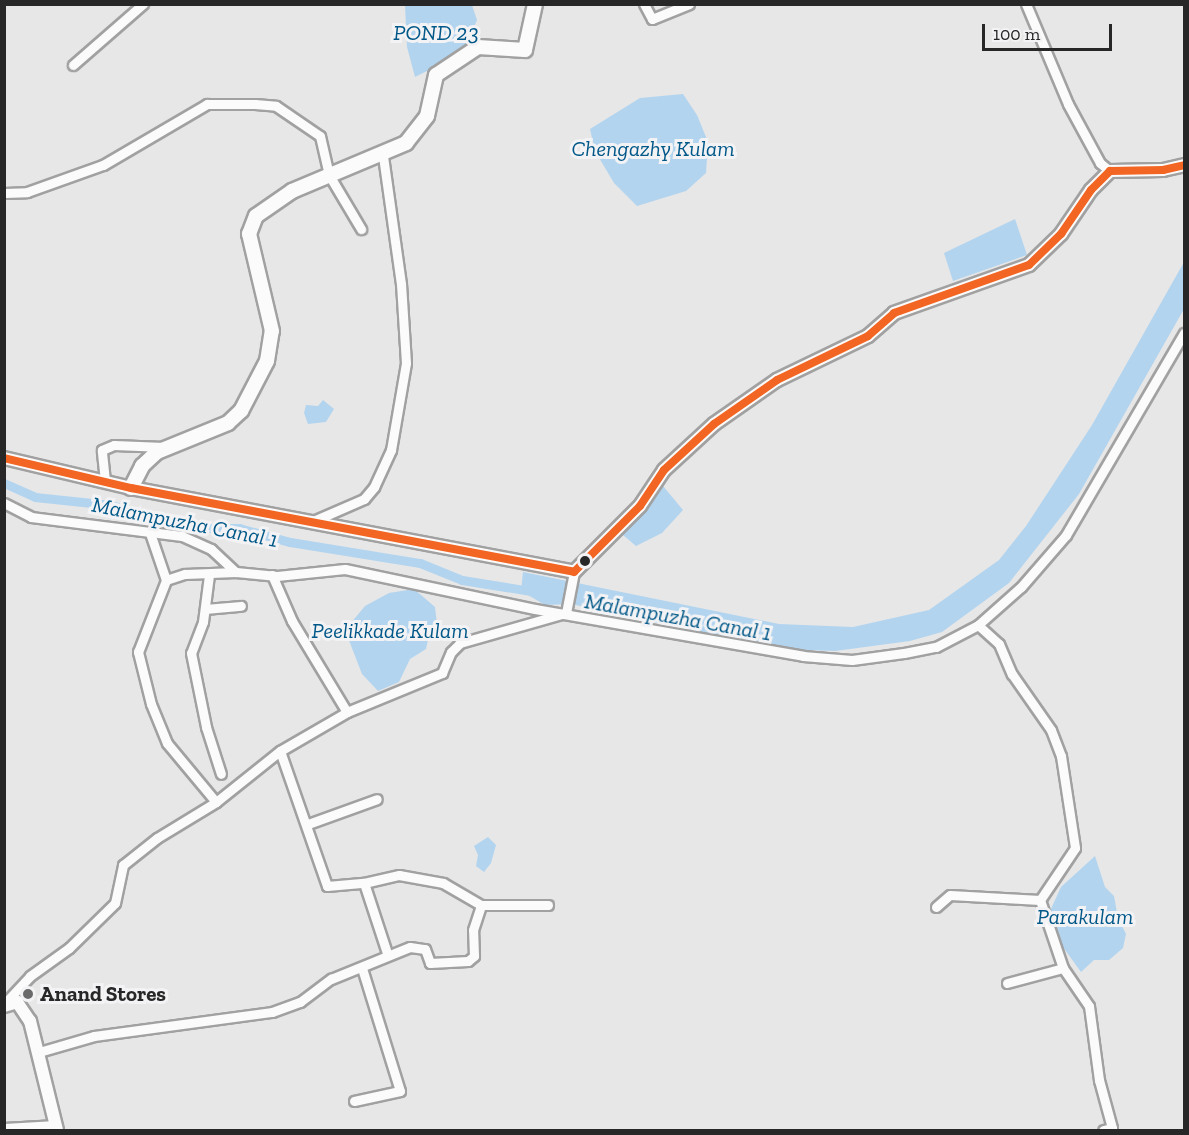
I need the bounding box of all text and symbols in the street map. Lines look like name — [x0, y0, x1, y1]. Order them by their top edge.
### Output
scale bar — [985, 12, 1116, 50]
water label: POND 23 — [393, 20, 479, 46]
text: 100 m — [993, 23, 1040, 45]
water label: Chengazhy Kulam — [572, 136, 734, 162]
water label: Malampuzha Canal 1 — [90, 491, 280, 553]
unlabelled marker — [579, 555, 591, 567]
water label: Malampuzha Canal 1 — [583, 588, 773, 646]
water label: Peelikkade Kulam — [312, 618, 468, 644]
water label: Parakulam — [1037, 904, 1133, 930]
place label: Anand Stores — [40, 981, 166, 1007]
marker: Anand Stores — [21, 987, 35, 1001]

